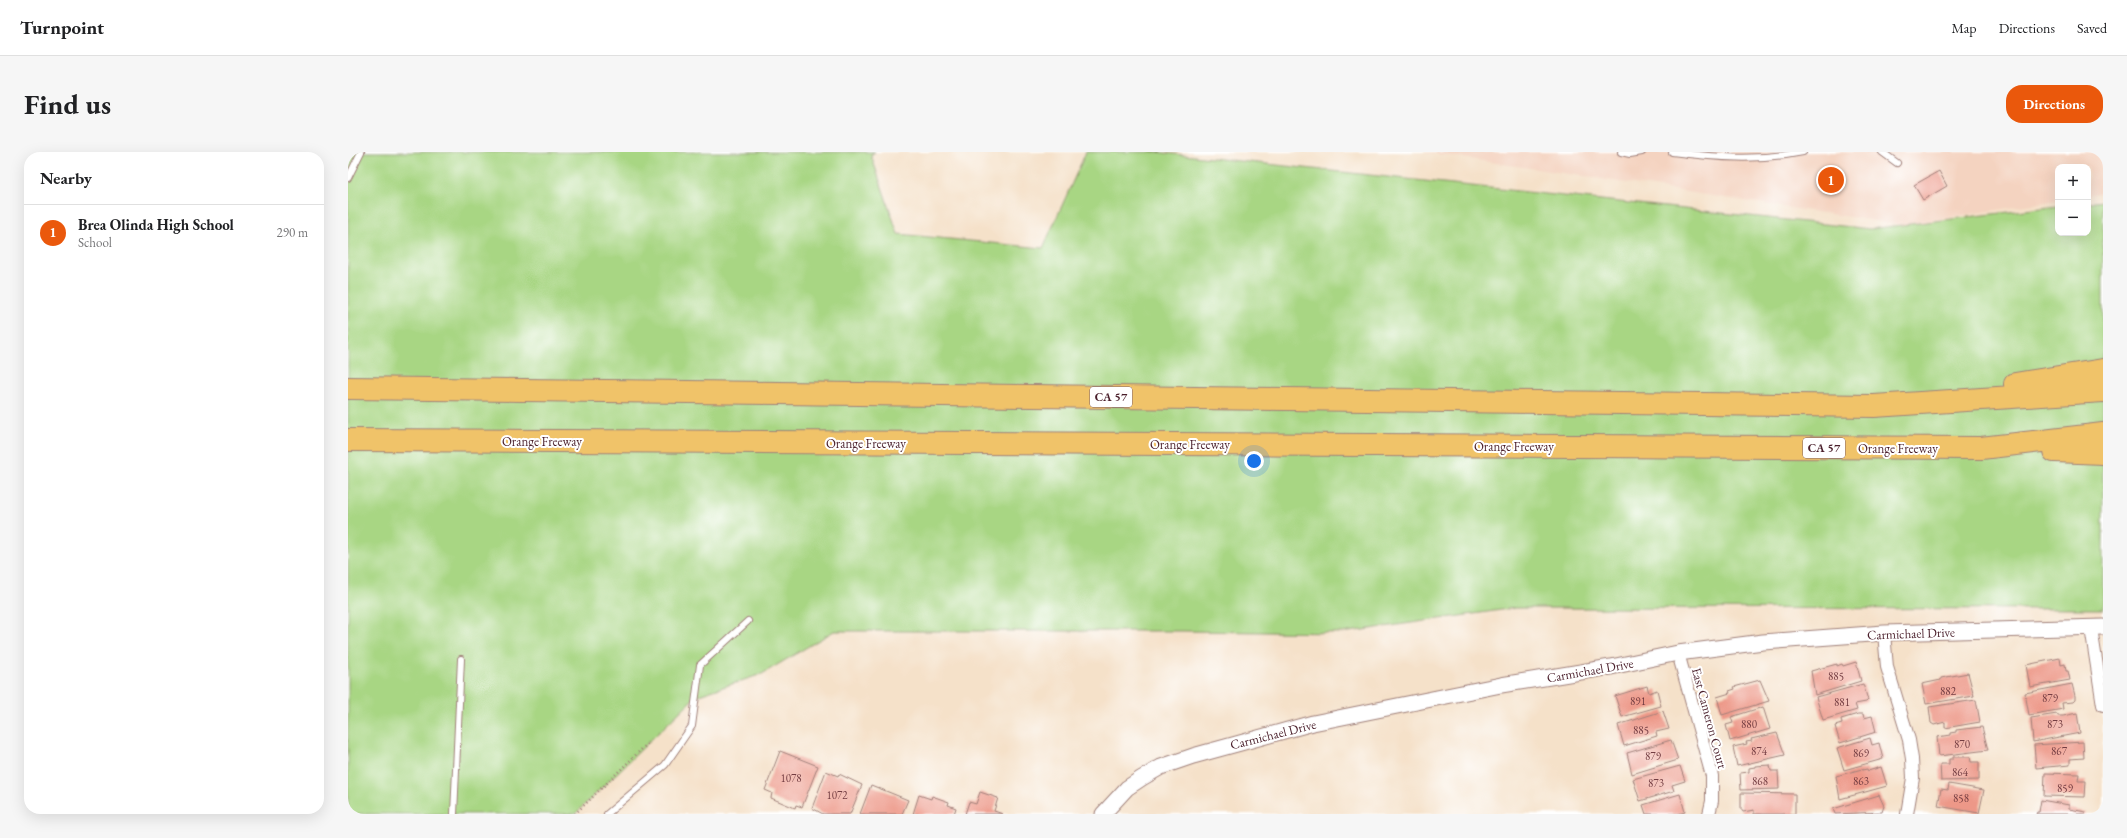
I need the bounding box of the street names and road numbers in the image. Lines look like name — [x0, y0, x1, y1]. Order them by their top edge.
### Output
road number: CA 57 — [1090, 387, 1132, 407]
street label: Orange Freeway — [502, 433, 582, 450]
street label: Orange Freeway — [826, 435, 906, 452]
street label: Orange Freeway — [1150, 436, 1230, 453]
street label: Orange Freeway — [1474, 438, 1554, 455]
road number: CA 57 — [1803, 438, 1845, 458]
street label: Orange Freeway — [1858, 440, 1938, 457]
street label: Carmichael Drive — [1867, 623, 1955, 644]
street label: Carmichael Drive — [1545, 654, 1635, 686]
street label: East Cameron Court — [1688, 666, 1731, 770]
street label: Carmichael Drive — [1228, 716, 1318, 753]

